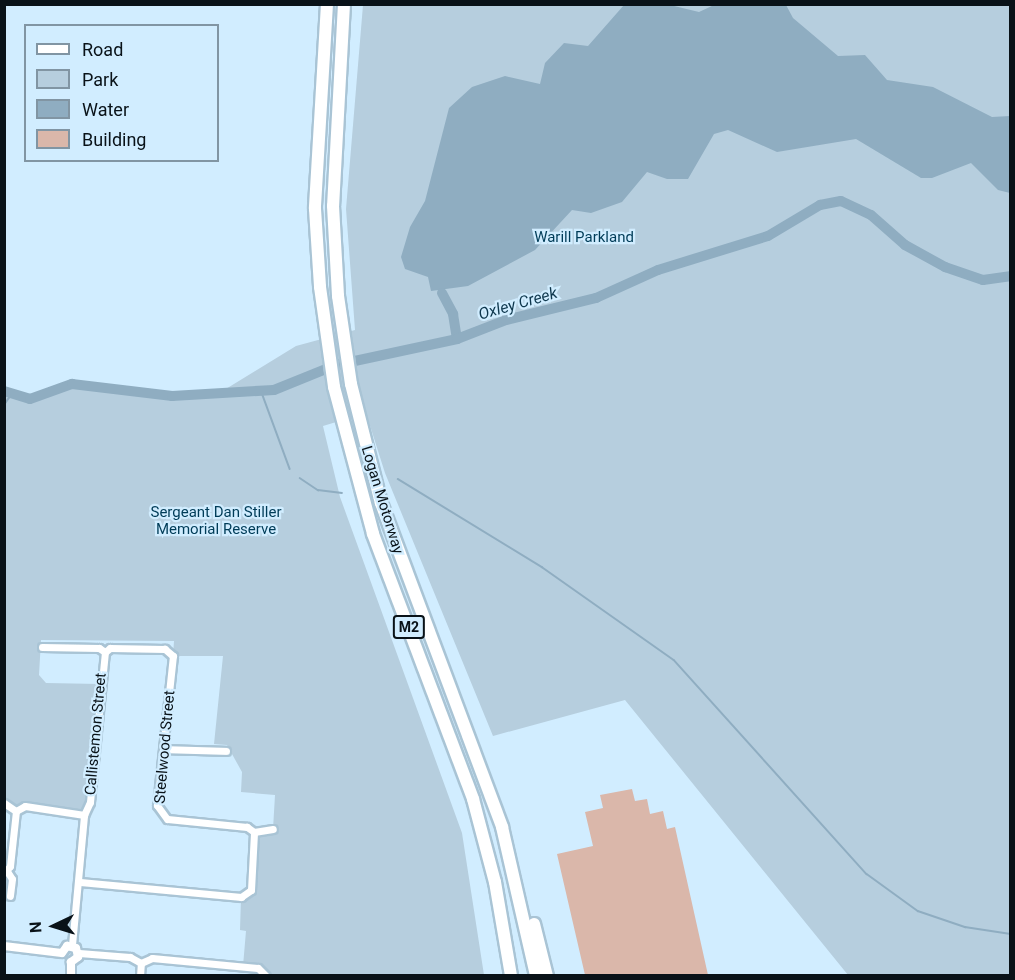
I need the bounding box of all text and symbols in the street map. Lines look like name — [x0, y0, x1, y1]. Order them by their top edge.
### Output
legend — [24, 24, 219, 162]
text: Road — [82, 39, 123, 60]
text: Park — [82, 69, 118, 90]
text: Water — [82, 99, 129, 120]
text: Building — [82, 129, 146, 150]
park label: Warill Parkland — [534, 229, 634, 247]
water label: Oxley Creek — [476, 284, 560, 324]
street label: Logan Motorway — [357, 444, 407, 556]
park label: Sergeant Dan Stiller Memorial Reserve — [150, 503, 282, 538]
road number: M2 — [392, 616, 426, 638]
street label: Callistemon Street — [82, 672, 110, 796]
street label: Steelwood Street — [151, 690, 179, 804]
north arrow — [24, 896, 84, 956]
text: N — [26, 921, 45, 934]

